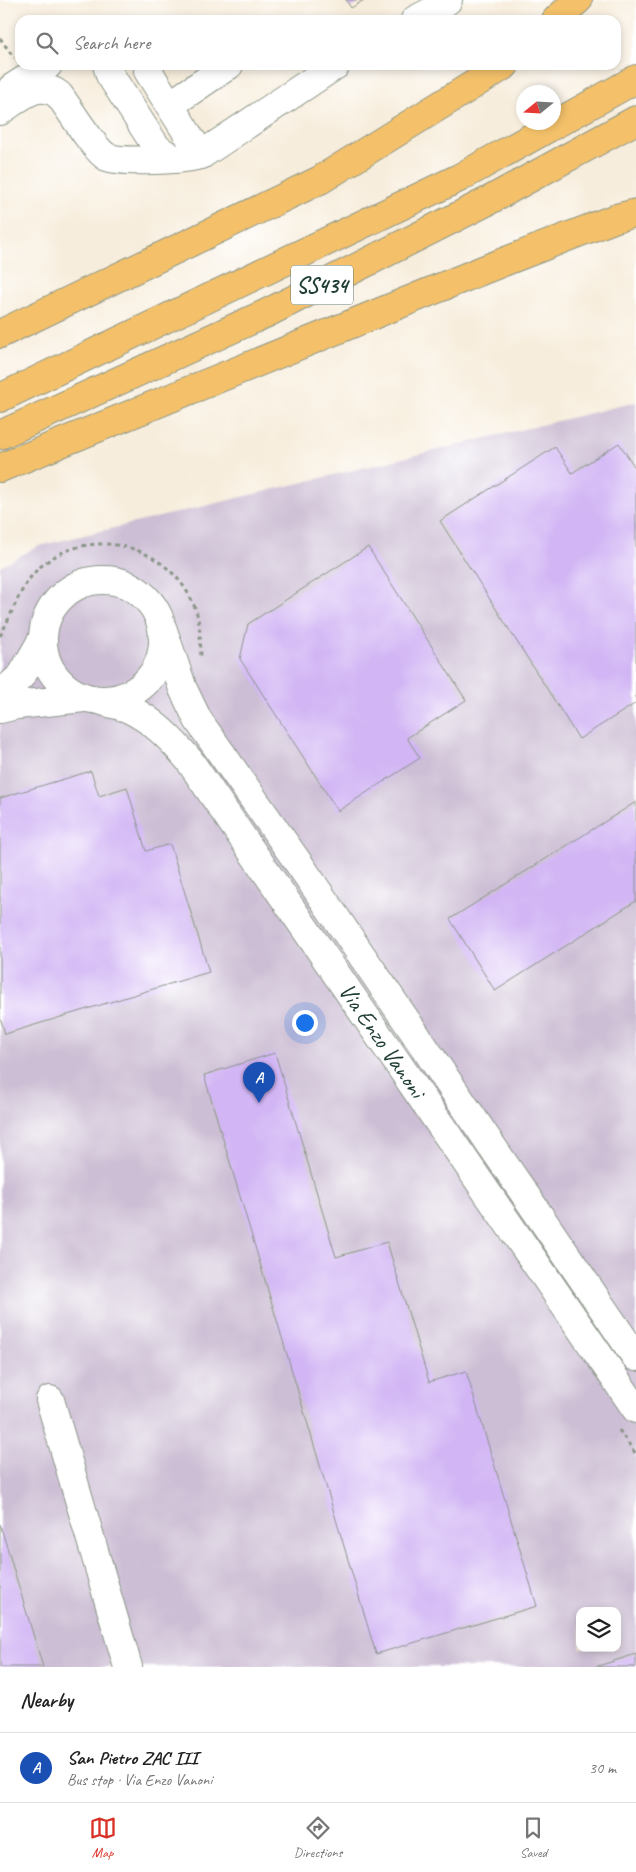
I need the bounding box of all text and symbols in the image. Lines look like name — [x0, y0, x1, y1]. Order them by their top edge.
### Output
search box — [15, 15, 621, 70]
icon: search — [33, 29, 61, 57]
text: Search here — [73, 31, 150, 55]
north arrow — [516, 85, 561, 130]
road number: SS434 — [291, 266, 353, 304]
street label: Via Enzo Vanoni — [332, 977, 434, 1106]
your location — [292, 1010, 318, 1036]
pin: A — [243, 1062, 275, 1103]
map controls — [576, 1607, 621, 1652]
button: layers — [576, 1607, 621, 1652]
text: Nearby — [20, 1687, 73, 1713]
text: San Pietro ZAC III — [67, 1746, 198, 1770]
text: A — [32, 1758, 40, 1778]
text: 30 m — [589, 1758, 616, 1778]
text: Bus stop · Via Enzo Vanoni — [67, 1770, 212, 1790]
tab: Map — [89, 1814, 117, 1861]
tab: Directions — [294, 1814, 342, 1861]
tab: Saved — [519, 1814, 547, 1861]

